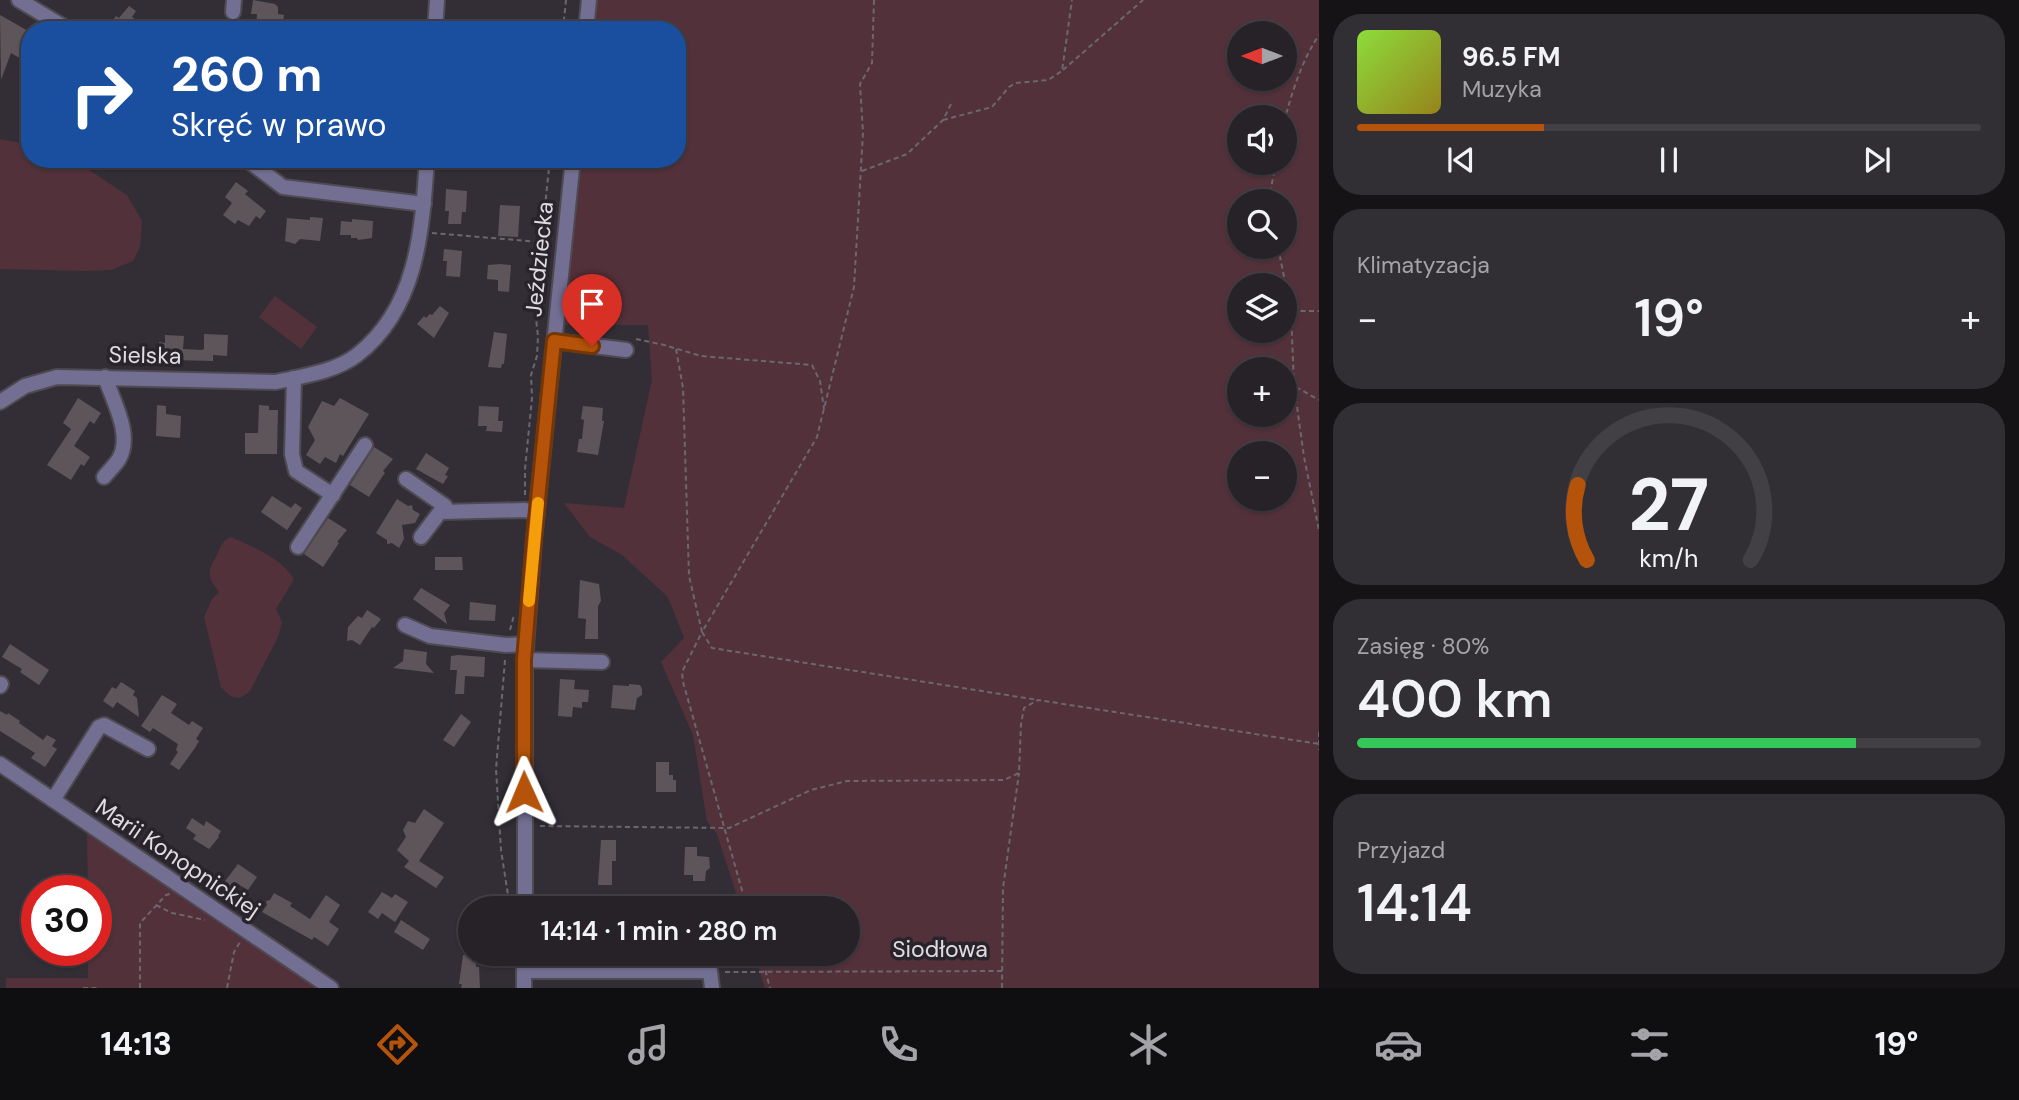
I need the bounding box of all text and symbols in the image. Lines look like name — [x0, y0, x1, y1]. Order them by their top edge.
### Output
north arrow — [1227, 21, 1297, 91]
map controls — [1227, 21, 1297, 511]
text: 96.5 FM — [1462, 40, 1560, 74]
text: 260 m — [171, 42, 322, 106]
icon: right — [56, 49, 147, 140]
text: Muzyka — [1462, 74, 1542, 104]
text: Skręć w prawo — [171, 104, 387, 146]
button: sound — [1227, 105, 1297, 175]
icon: previous — [1442, 141, 1480, 179]
icon: pause — [1650, 141, 1688, 179]
icon: next — [1858, 141, 1896, 179]
button: search — [1227, 189, 1297, 259]
street label: Jeździecka — [518, 200, 560, 318]
text: Klimatyzacja — [1357, 250, 1490, 280]
button: layers — [1227, 273, 1297, 343]
pin — [562, 274, 622, 346]
text: 19° — [1634, 284, 1704, 352]
icon: arrive — [573, 285, 611, 323]
text: − — [1357, 294, 1378, 344]
text: + — [1960, 294, 1981, 344]
street label: Sielska — [108, 339, 182, 371]
button: + — [1227, 357, 1297, 427]
button: − — [1227, 441, 1297, 511]
text: 27 — [1629, 458, 1709, 553]
text: km/h — [1639, 542, 1699, 575]
text: Zasięg · 80% — [1357, 631, 1489, 661]
text: 400 km — [1357, 665, 1553, 733]
position arrow — [487, 755, 561, 829]
street label: Marii Konopnickiej — [90, 792, 266, 924]
text: Przyjazd — [1357, 835, 1445, 865]
text: 14:14 — [1357, 869, 1472, 937]
speed limit sign: 30 — [21, 875, 112, 966]
text: 14:14 · 1 min · 280 m — [541, 914, 777, 948]
street label: Siodłowa — [892, 934, 988, 964]
icon: directions — [373, 1020, 422, 1069]
icon: music — [624, 1020, 673, 1069]
icon: phone — [874, 1020, 923, 1069]
icon: climate — [1124, 1020, 1173, 1069]
icon: car — [1374, 1020, 1423, 1069]
icon: filters — [1625, 1020, 1674, 1069]
text: 14:13 — [101, 1023, 172, 1065]
text: 19° — [1875, 1023, 1918, 1065]

